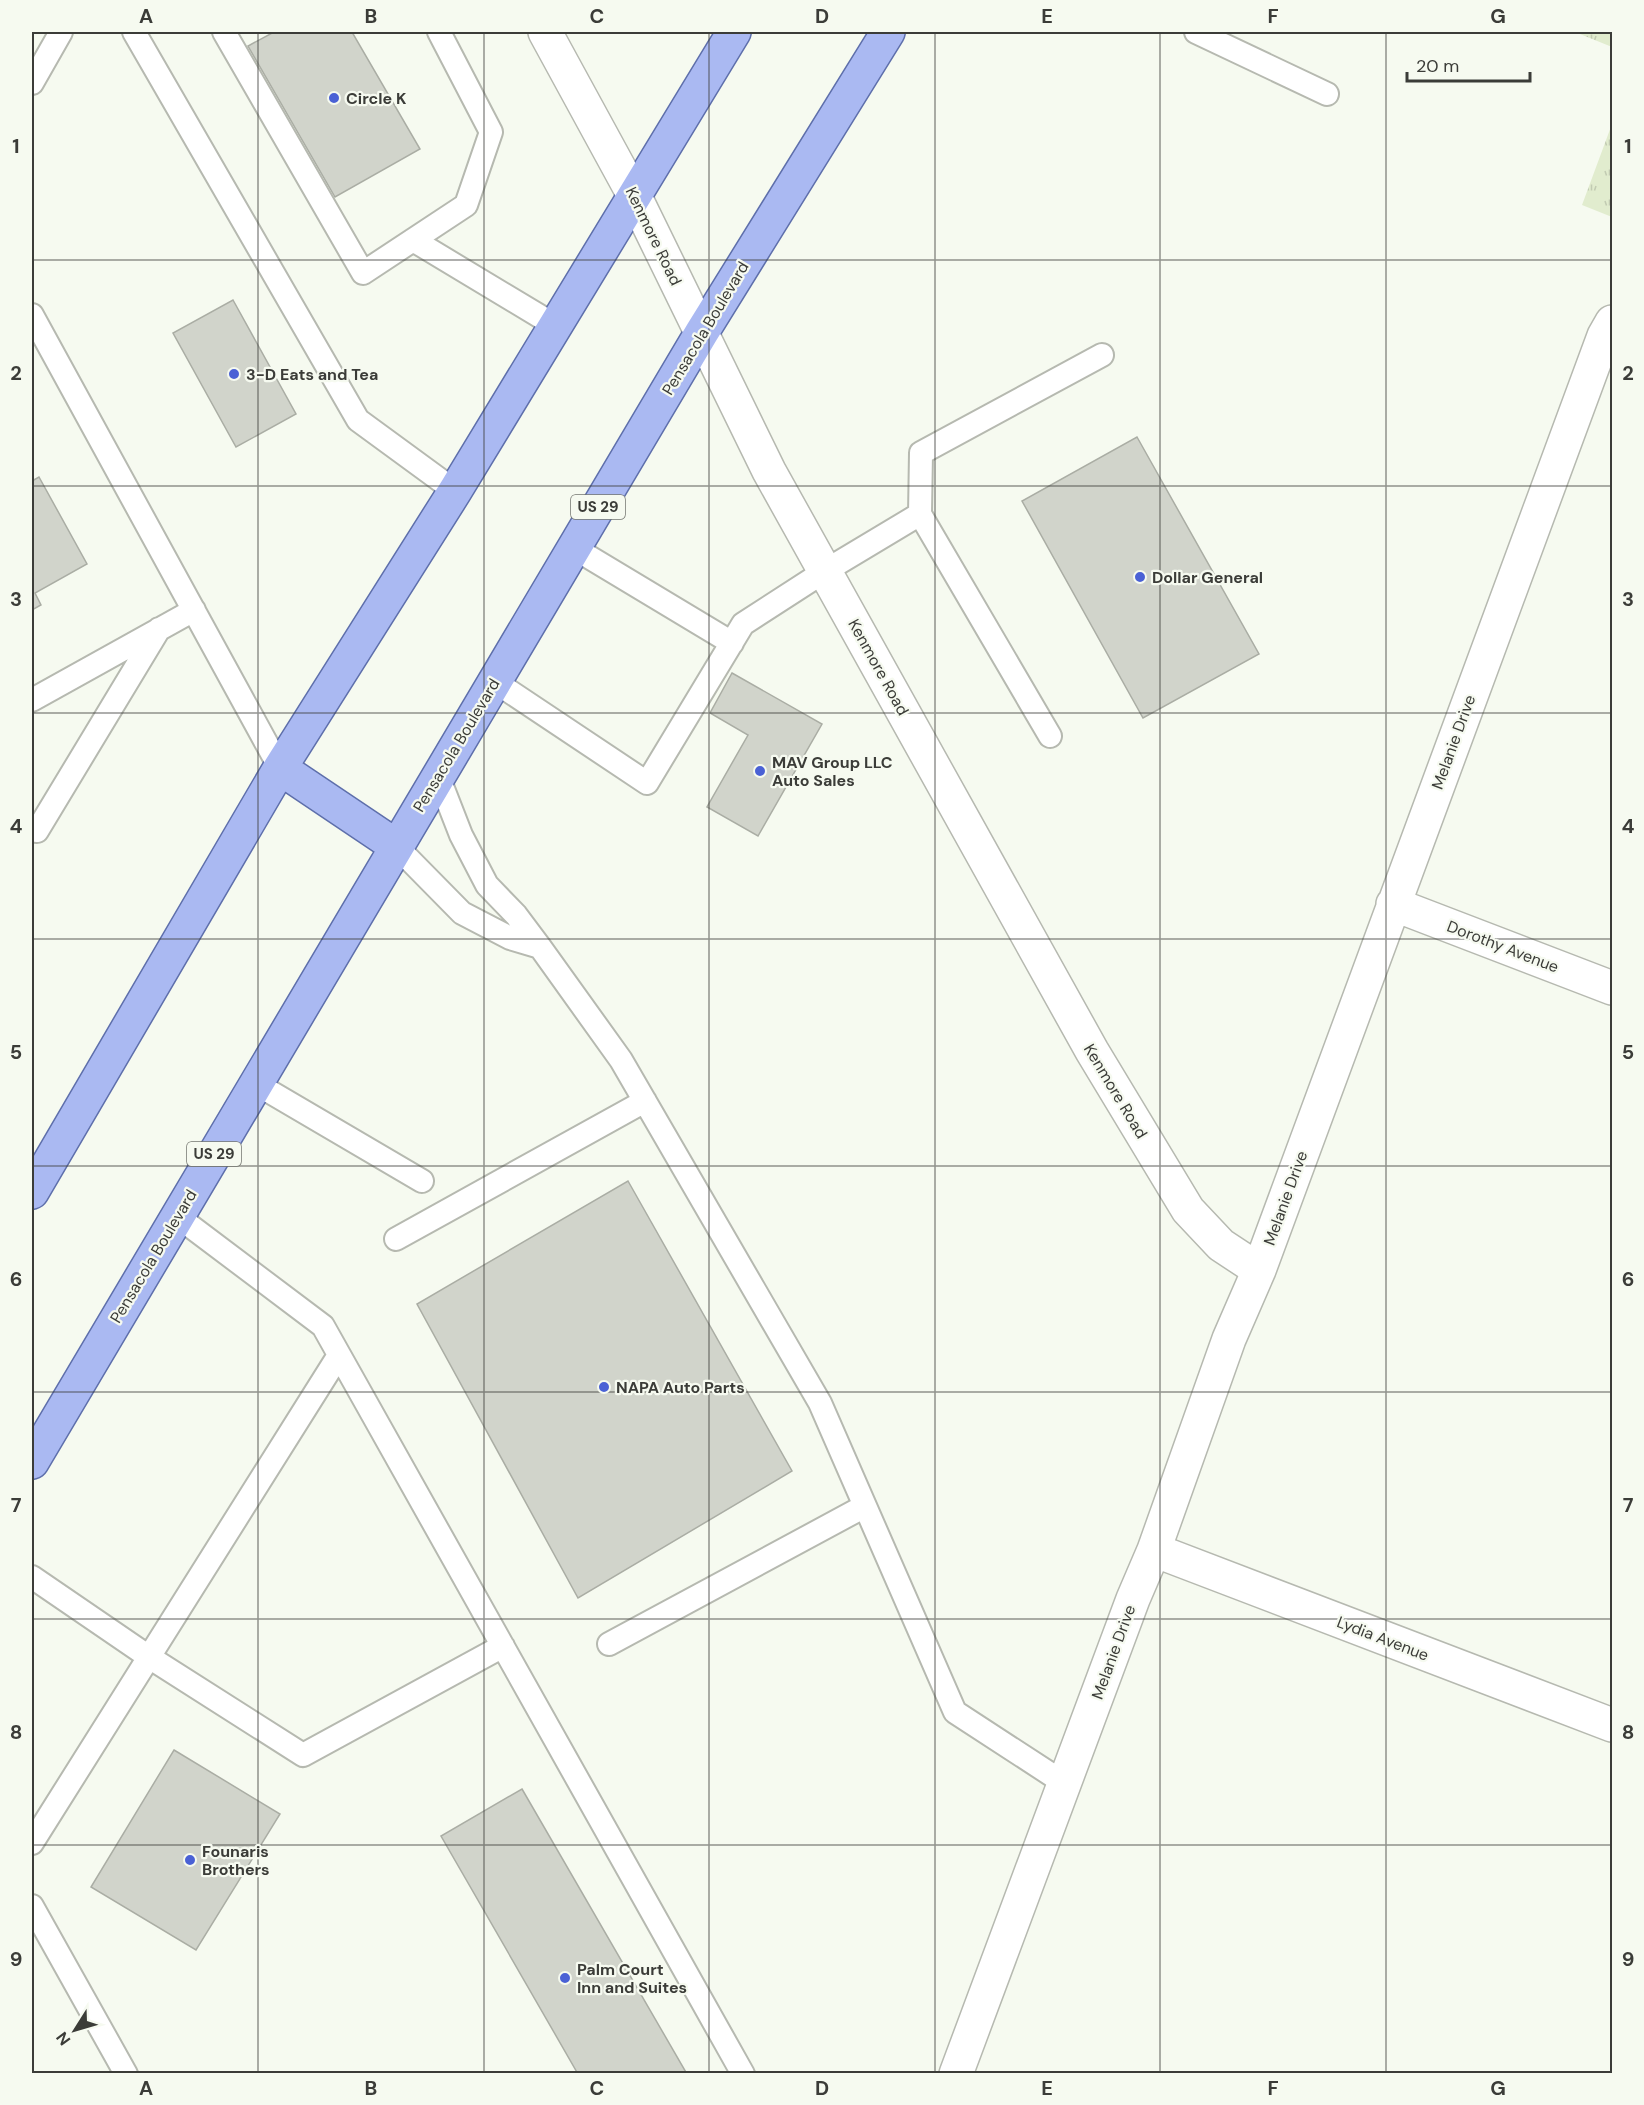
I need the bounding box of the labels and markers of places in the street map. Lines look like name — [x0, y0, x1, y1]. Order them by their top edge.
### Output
place label: Circle K — [346, 88, 407, 109]
marker: Circle K — [327, 91, 341, 105]
place label: 3-D Eats and Tea — [246, 364, 378, 385]
marker: 3-D Eats and Tea — [227, 367, 241, 381]
place label: Dollar General — [1152, 567, 1263, 588]
marker: Dollar General — [1133, 570, 1147, 584]
place label: MAV Group LLC Auto Sales — [772, 752, 893, 791]
marker: MAV Group LLC Auto Sales — [753, 764, 767, 778]
place label: NAPA Auto Parts — [616, 1377, 745, 1398]
marker: NAPA Auto Parts — [597, 1380, 611, 1394]
place label: Founaris Brothers — [202, 1841, 270, 1880]
marker: Founaris Brothers — [183, 1853, 197, 1867]
place label: Palm Court Inn and Suites — [577, 1959, 687, 1998]
marker: Palm Court Inn and Suites — [558, 1971, 572, 1985]

